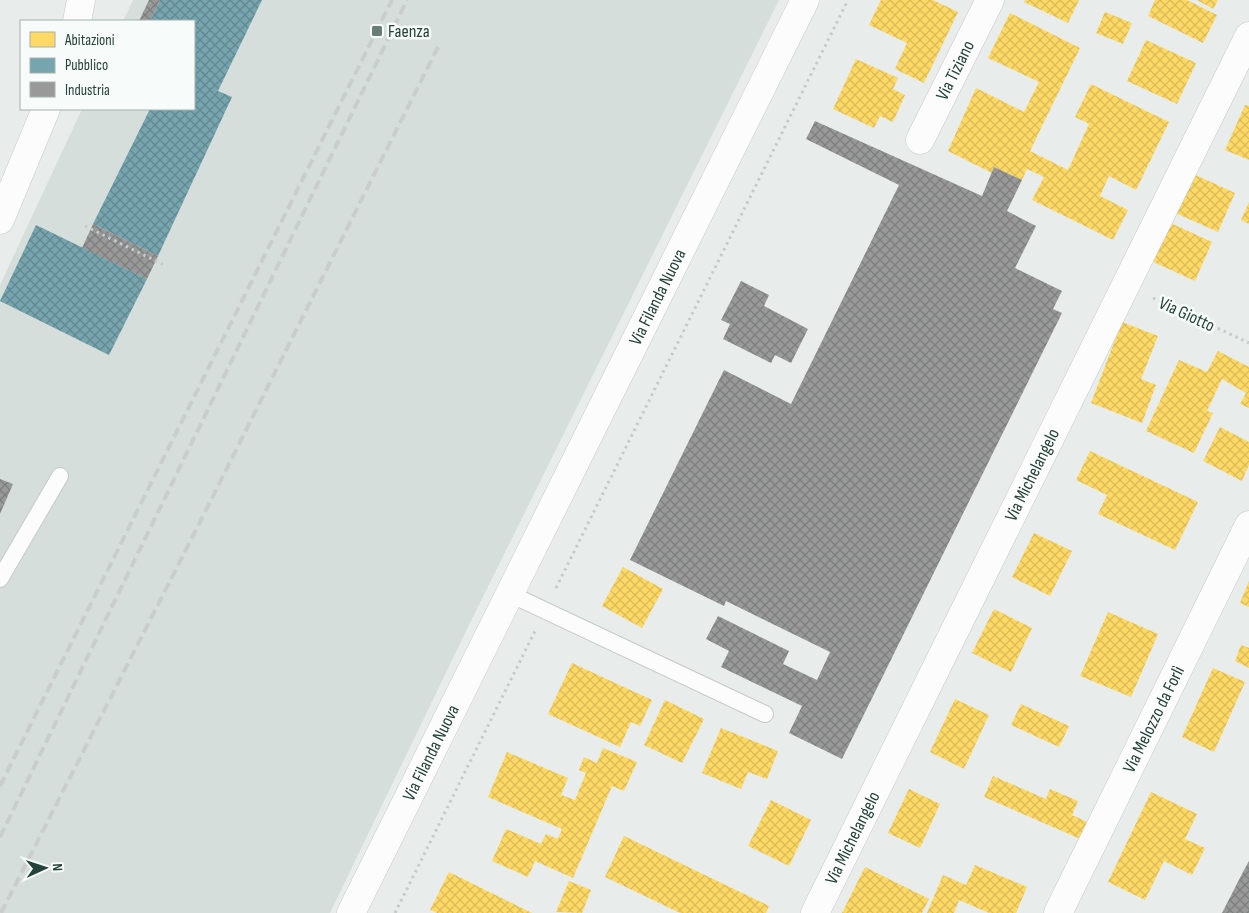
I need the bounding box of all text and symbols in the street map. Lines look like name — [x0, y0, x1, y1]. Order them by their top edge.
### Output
legend — [20, 20, 195, 110]
place label: Faenza — [388, 21, 430, 42]
marker: Faenza — [370, 24, 384, 38]
text: Abitazioni — [64, 31, 115, 50]
street label: Via Tiziano — [932, 37, 979, 104]
text: Pubblico — [65, 56, 108, 75]
text: Industria — [65, 81, 110, 100]
street label: Via Filanda Nuova — [625, 246, 691, 349]
street label: Via Giotto — [1155, 292, 1218, 337]
street label: Via Michelangelo — [1001, 425, 1064, 525]
street label: Via Melozzo da Forlì — [1119, 663, 1189, 776]
street label: Via Filanda Nuova — [398, 701, 464, 805]
street label: Via Michelangelo — [821, 788, 884, 888]
north arrow — [20, 843, 70, 893]
text: N — [49, 863, 66, 872]

